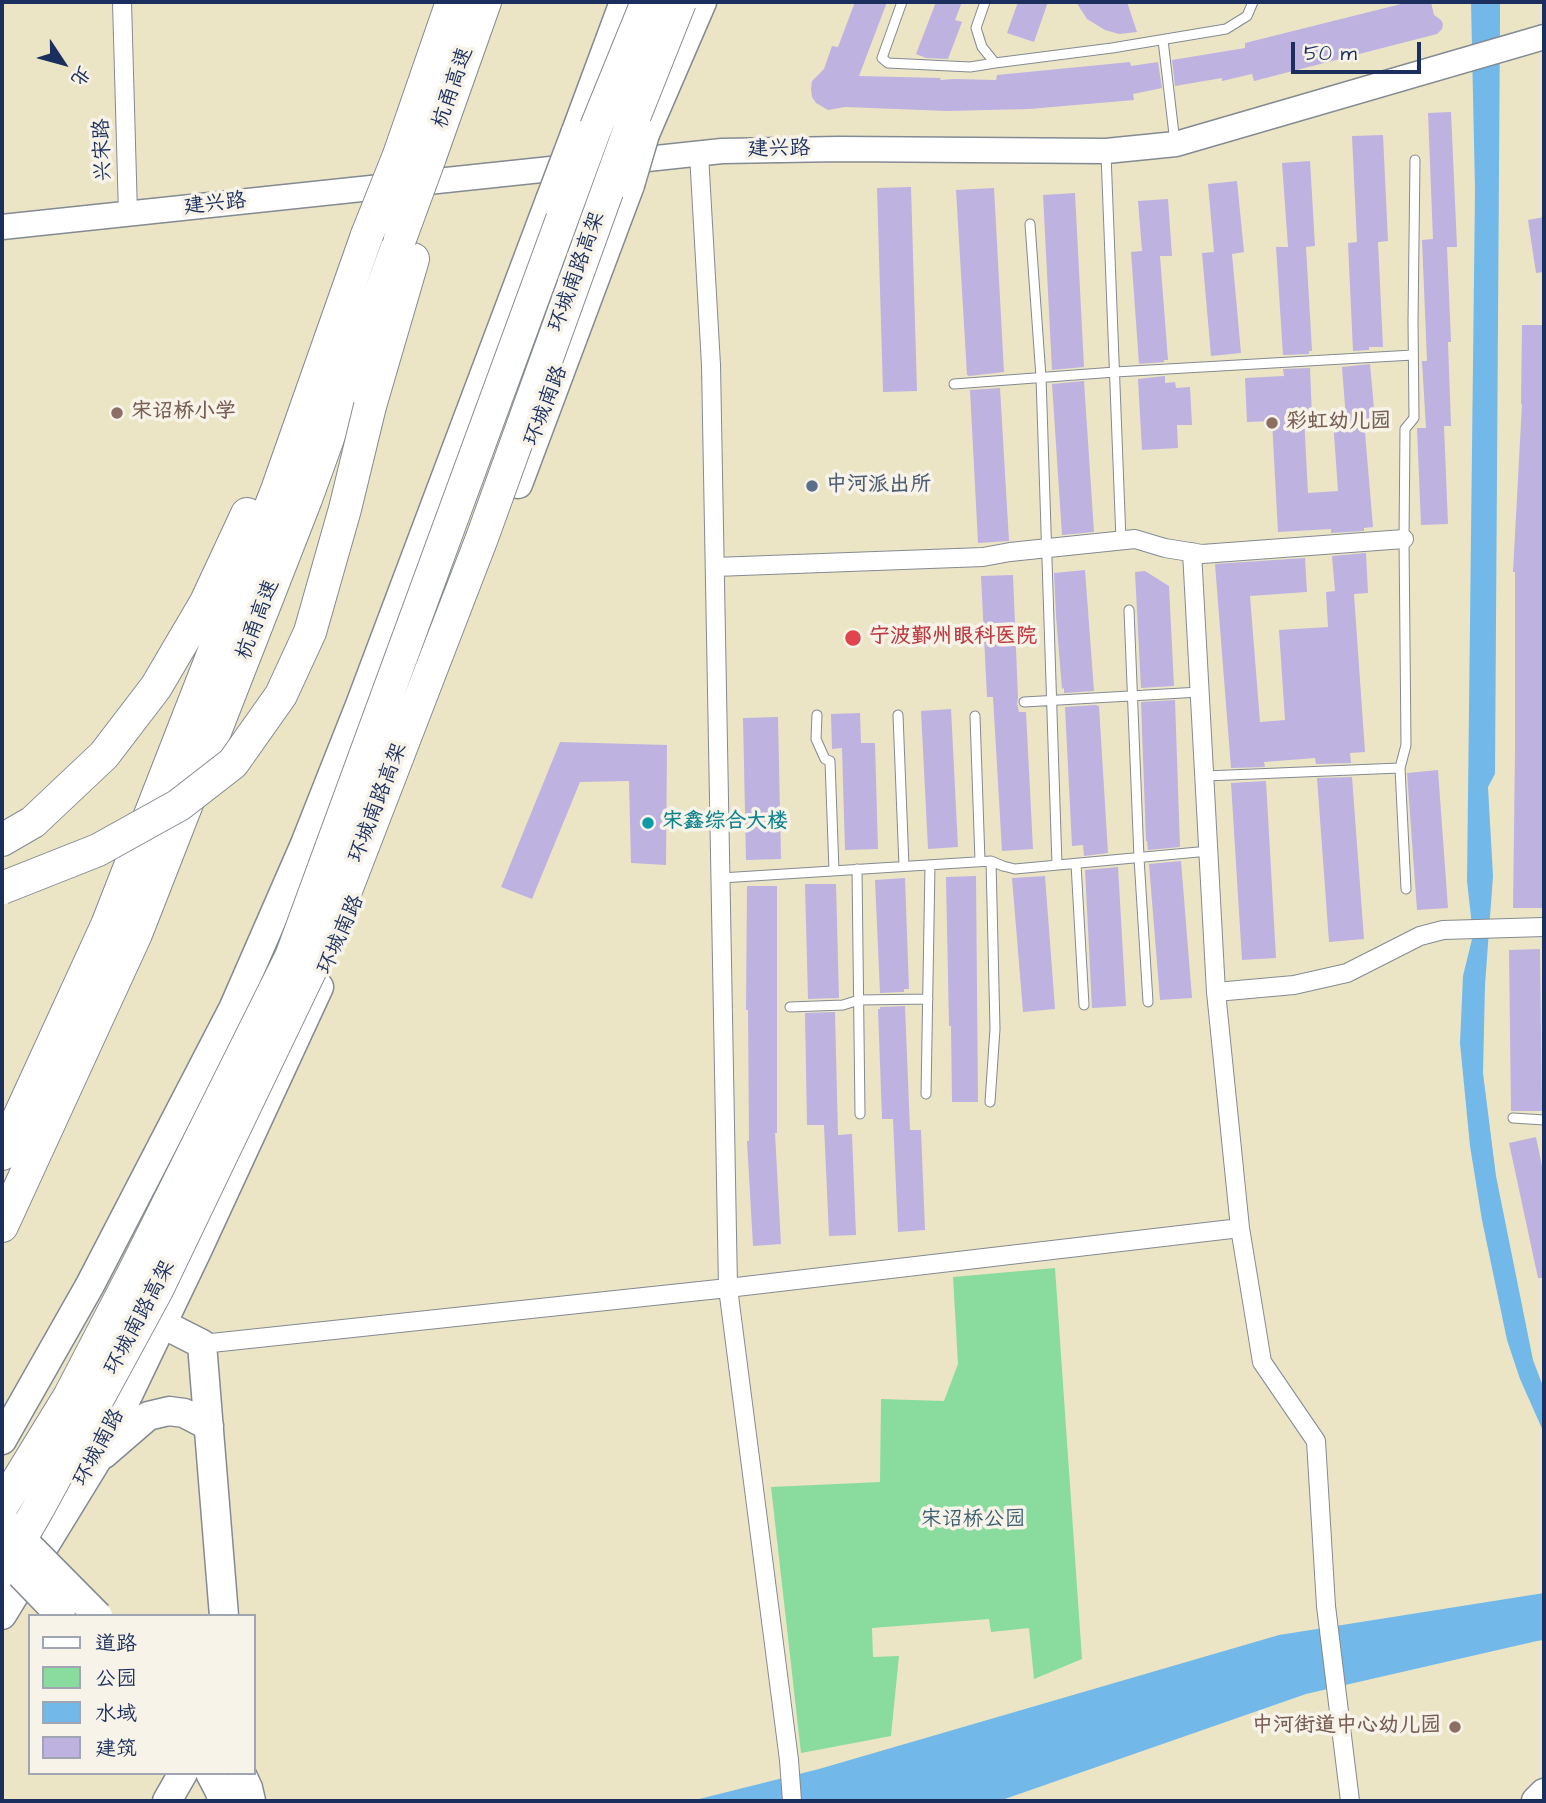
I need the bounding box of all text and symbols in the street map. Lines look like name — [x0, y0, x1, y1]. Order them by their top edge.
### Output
north arrow — [28, 28, 98, 98]
scale bar — [1294, 28, 1424, 72]
text: 50 m — [1304, 39, 1357, 68]
street label: 杭甬高速 — [428, 44, 480, 132]
text: 北 — [64, 60, 97, 91]
street label: 兴宋路 — [90, 118, 118, 182]
street label: 建兴路 — [747, 137, 811, 163]
street label: 建兴路 — [182, 189, 248, 221]
street label: 环城南路高架 — [545, 208, 611, 336]
street label: 环城南路 — [520, 362, 574, 450]
place label: 宋诏桥小学 — [131, 400, 236, 426]
marker: 宋诏桥小学 — [109, 405, 125, 421]
place label: 彩虹幼儿园 — [1286, 410, 1391, 436]
marker: 彩虹幼儿园 — [1264, 415, 1280, 431]
place label: 中河派出所 — [826, 473, 931, 499]
marker: 中河派出所 — [804, 478, 820, 494]
street label: 杭甬高速 — [232, 576, 286, 664]
place label: 宁波鄞州眼科医院 — [869, 625, 1037, 651]
marker: 宁波鄞州眼科医院 — [843, 628, 863, 648]
street label: 环城南路高架 — [345, 740, 413, 866]
place label: 宋鑫综合大楼 — [662, 810, 788, 836]
marker: 宋鑫综合大楼 — [640, 815, 656, 831]
street label: 环城南路 — [313, 892, 371, 978]
street label: 环城南路高架 — [100, 1256, 182, 1380]
street label: 环城南路 — [69, 1405, 131, 1491]
park label: 宋诏桥公园 — [921, 1508, 1025, 1534]
legend — [28, 1614, 256, 1775]
text: 道路 — [95, 1629, 137, 1658]
text: 公园 — [95, 1664, 137, 1693]
text: 水域 — [95, 1699, 137, 1728]
place label: 中河街道中心幼儿园 — [1252, 1714, 1441, 1740]
marker: 中河街道中心幼儿园 — [1447, 1719, 1463, 1735]
text: 建筑 — [95, 1734, 137, 1763]

